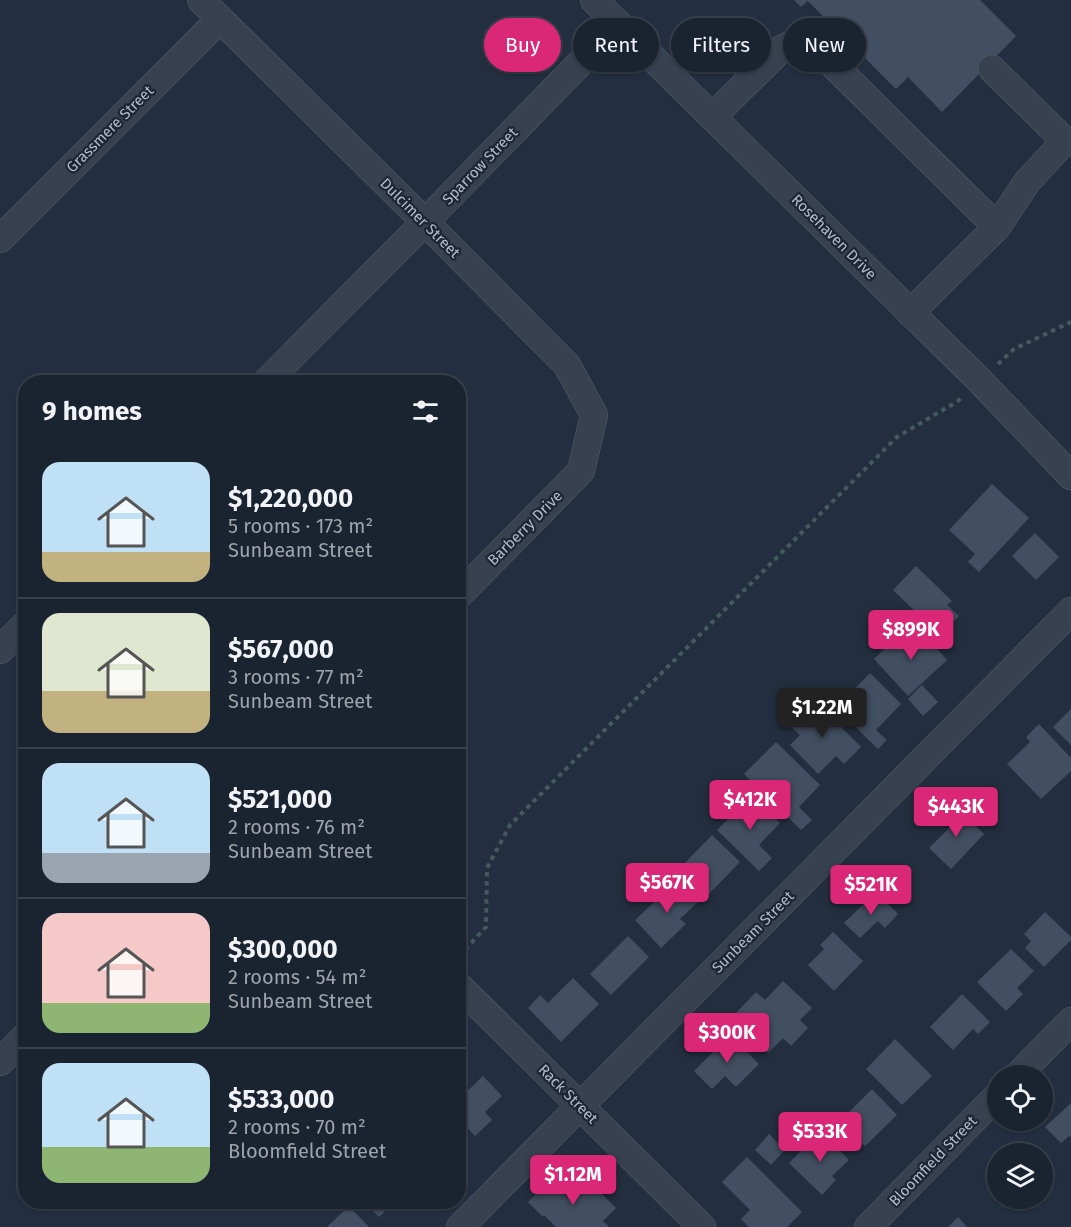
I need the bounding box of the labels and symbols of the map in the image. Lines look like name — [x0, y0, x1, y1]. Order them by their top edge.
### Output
street label: Grassmere Street — [63, 81, 158, 176]
street label: Sparrow Street — [439, 123, 522, 208]
street label: Dulcimer Street — [376, 174, 464, 262]
street label: Rosehaven Drive — [788, 191, 880, 283]
street label: Barberry Drive — [484, 487, 566, 569]
pin: $899K — [869, 610, 953, 661]
pin: $1.22M — [773, 688, 871, 739]
pin: $412K — [708, 780, 792, 831]
pin: $443K — [914, 787, 998, 838]
pin: $567K — [625, 863, 709, 914]
pin: $521K — [829, 865, 913, 916]
street label: Sunbeam Street — [708, 887, 798, 977]
pin: $300K — [685, 1013, 769, 1064]
street label: Rack Street — [535, 1061, 602, 1128]
pin: $533K — [778, 1112, 862, 1163]
street label: Bloomfield Street — [885, 1112, 981, 1210]
pin: $1.12M — [524, 1155, 622, 1206]

